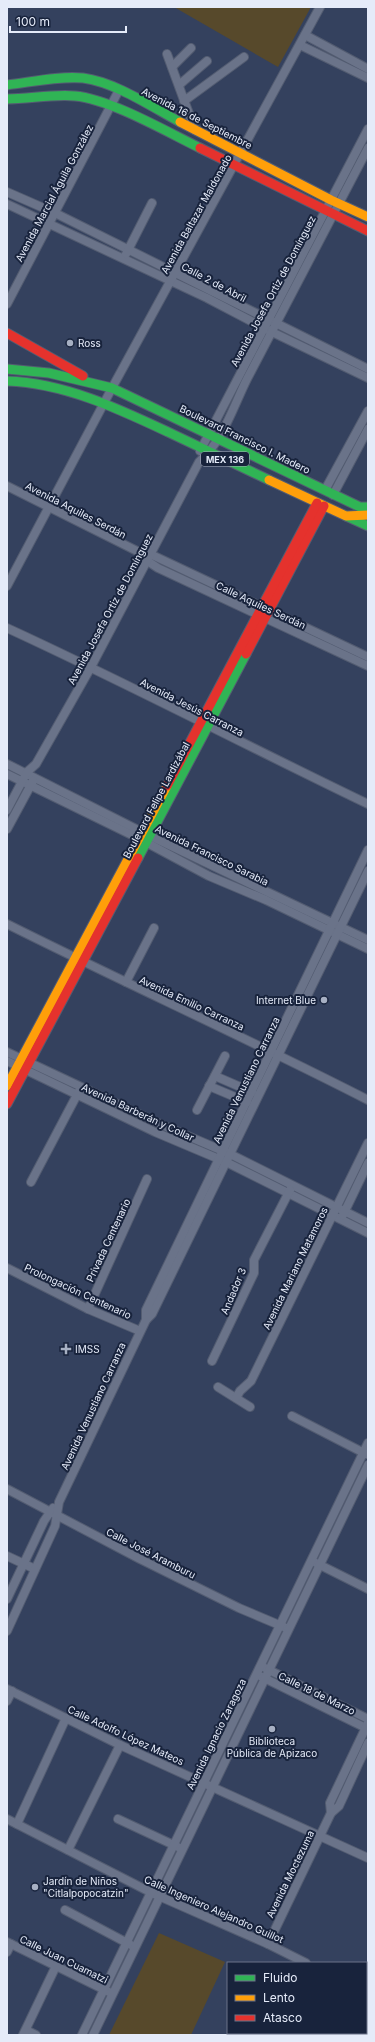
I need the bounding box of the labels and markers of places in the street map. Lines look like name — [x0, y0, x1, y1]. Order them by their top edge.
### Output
place label: Ross — [78, 337, 101, 349]
marker: Ross — [65, 338, 75, 348]
place label: Internet Blue — [256, 994, 316, 1006]
marker: Internet Blue — [319, 995, 329, 1005]
marker: IMSS — [60, 1343, 72, 1355]
place label: IMSS — [75, 1343, 100, 1355]
marker: Biblioteca Pública de Apizaco — [267, 1724, 277, 1734]
place label: Biblioteca Pública de Apizaco — [227, 1735, 317, 1759]
place label: Jardín de Niños "Citlalpopocatzin" — [43, 1875, 129, 1899]
marker: Jardín de Niños "Citlalpopocatzin" — [30, 1882, 40, 1892]

